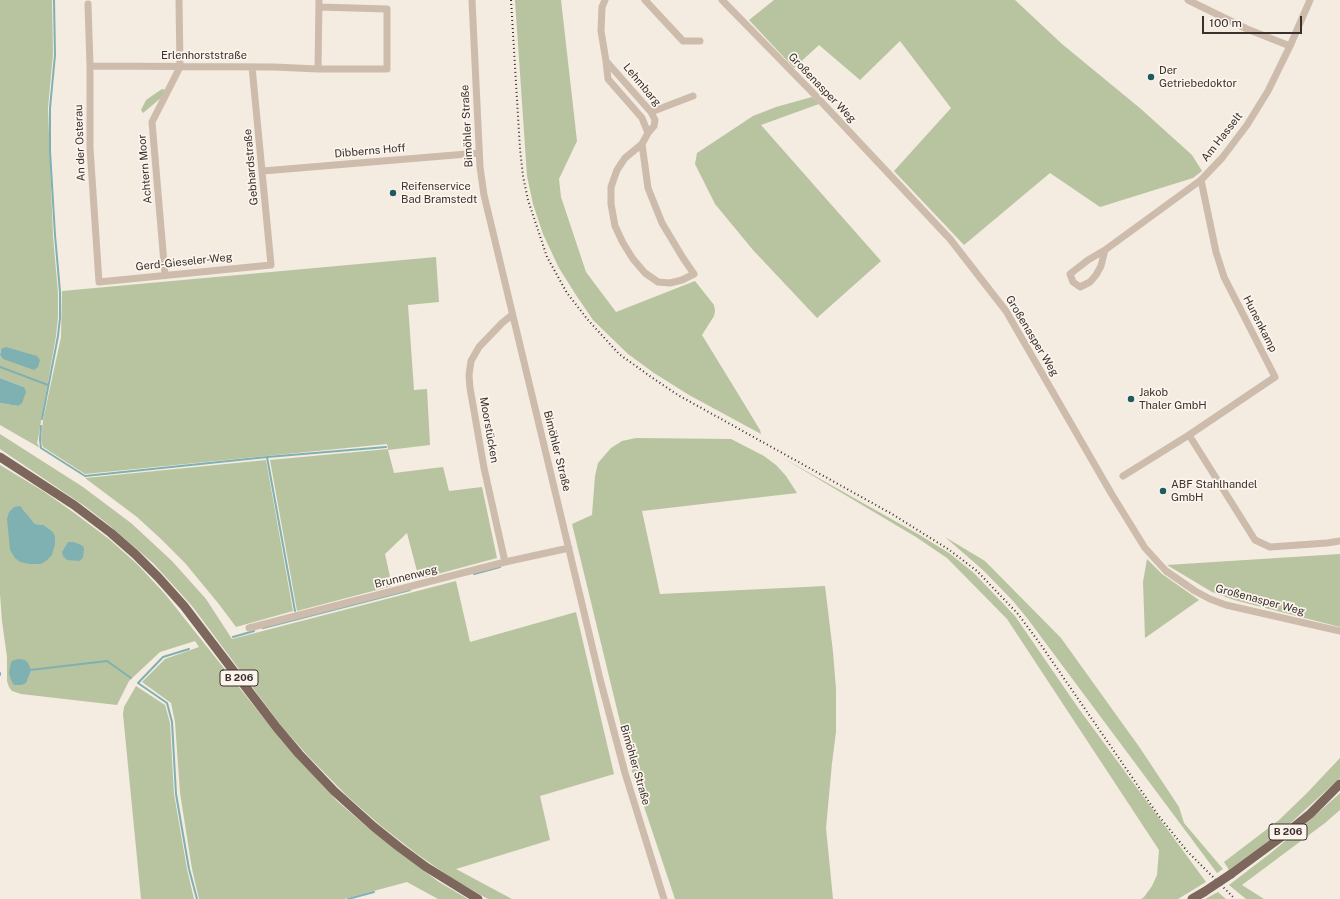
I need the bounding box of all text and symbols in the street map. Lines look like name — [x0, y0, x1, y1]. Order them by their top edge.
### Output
scale bar — [1204, 8, 1304, 34]
text: 100 m — [1209, 16, 1242, 30]
street label: Erlenhorststraße — [161, 49, 247, 63]
street label: Großenasper Weg — [785, 50, 859, 126]
street label: Lehmbarg — [620, 61, 664, 109]
place label: Der Getriebedoktor — [1159, 64, 1237, 90]
marker: Der Getriebedoktor — [1146, 72, 1156, 82]
street label: Bimöhler Straße — [458, 84, 476, 168]
street label: An der Osterau — [72, 104, 88, 182]
street label: Am Hasselt — [1199, 110, 1245, 164]
street label: Gebhardstraße — [241, 128, 261, 206]
street label: Achtern Moor — [135, 134, 155, 204]
street label: Dibberns Hoff — [334, 141, 406, 161]
place label: Reifenservice Bad Bramstedt — [401, 180, 477, 206]
marker: Reifenservice Bad Bramstedt — [388, 188, 398, 198]
street label: Gerd-Gieseler-Weg — [135, 250, 233, 274]
street label: Großenasper Weg — [1003, 293, 1061, 379]
street label: Hunenkamp — [1240, 293, 1280, 355]
place label: Jakob Thaler GmbH — [1139, 386, 1207, 412]
marker: Jakob Thaler GmbH — [1126, 394, 1136, 404]
street label: Moorstücken — [477, 396, 501, 464]
street label: Bimöhler Straße — [541, 409, 573, 493]
place label: ABF Stahlhandel GmbH — [1171, 478, 1257, 504]
marker: ABF Stahlhandel GmbH — [1158, 486, 1168, 496]
street label: Brunnenweg — [373, 563, 439, 591]
street label: Großenasper Weg — [1214, 582, 1306, 618]
road number: B 206 — [220, 670, 258, 686]
street label: Bimöhler Straße — [617, 723, 653, 807]
road number: B 206 — [1269, 824, 1307, 840]

